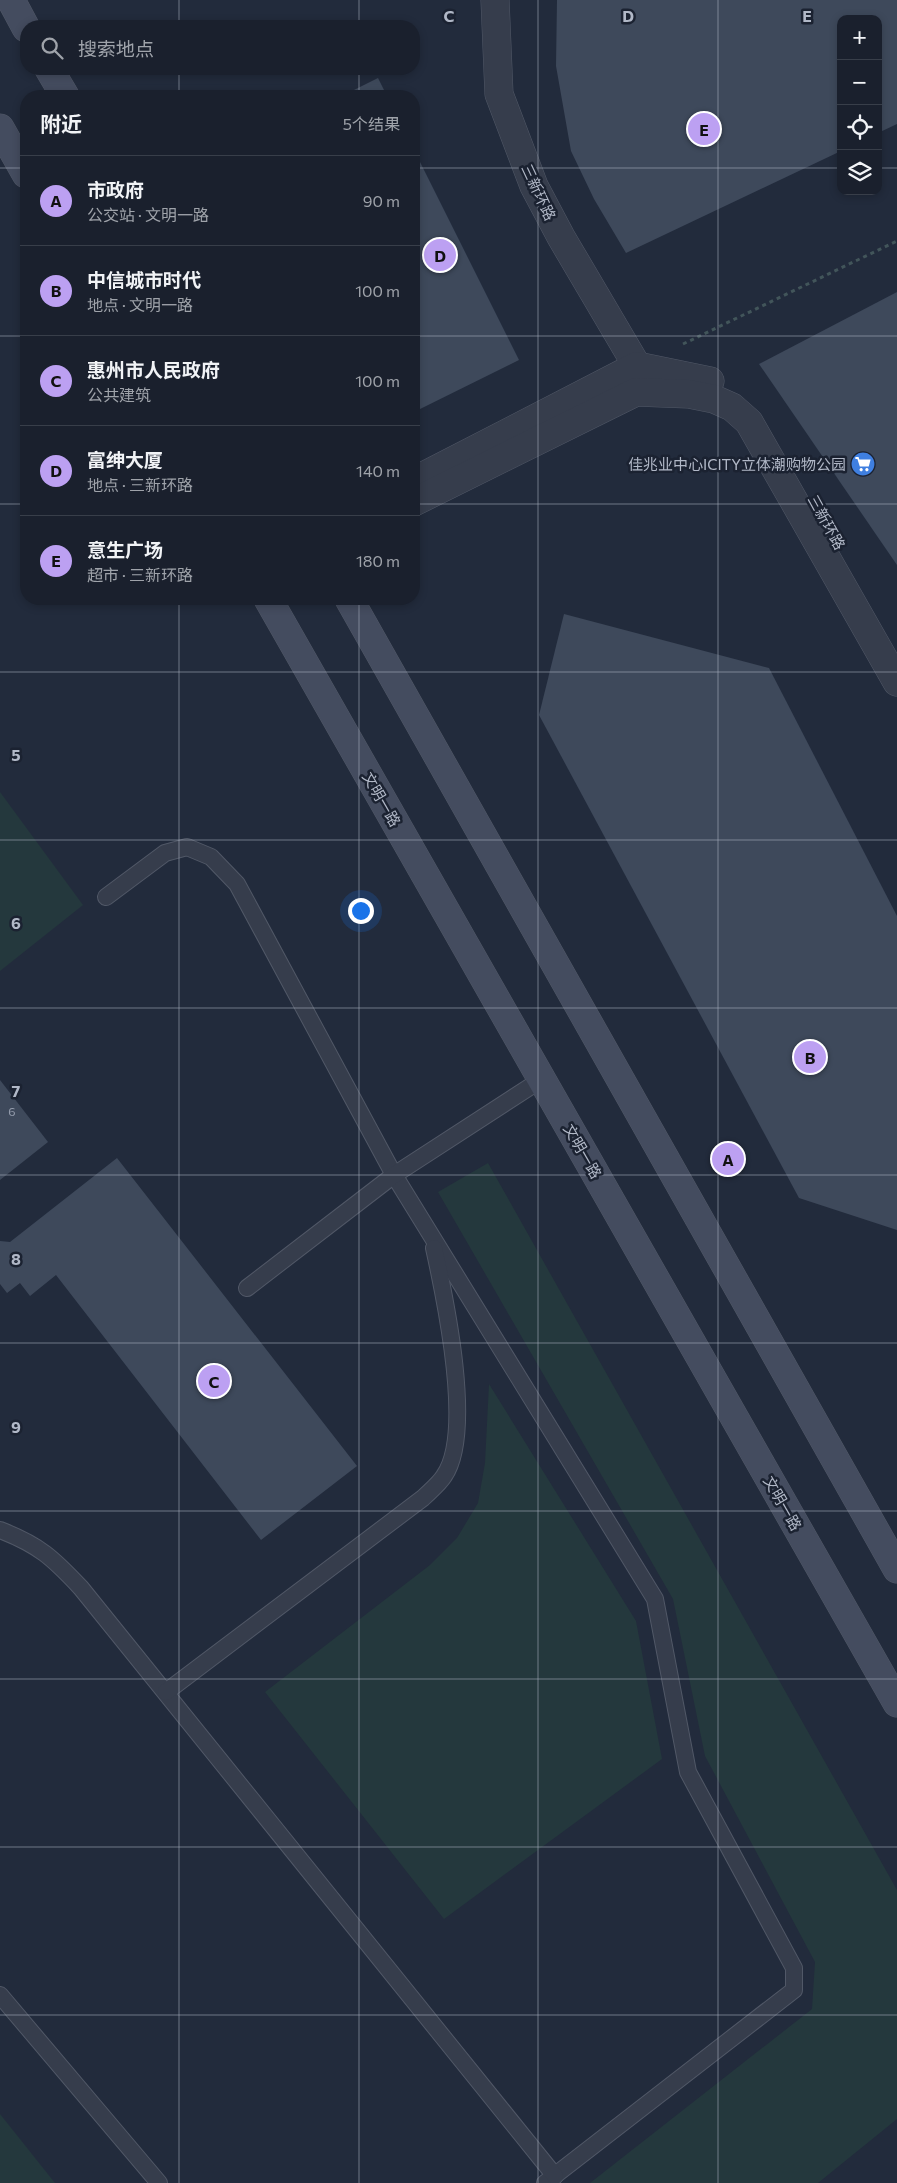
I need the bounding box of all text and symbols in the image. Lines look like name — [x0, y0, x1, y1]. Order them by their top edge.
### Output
text: C — [444, 6, 455, 25]
text: D — [622, 6, 634, 25]
text: E — [802, 6, 812, 25]
map controls — [837, 15, 882, 195]
button: + — [837, 15, 882, 60]
search box — [20, 20, 420, 75]
icon: search — [38, 34, 66, 62]
text: 搜索地点 — [78, 37, 154, 60]
button: − — [837, 60, 882, 105]
button: locate — [837, 105, 882, 150]
pin: E — [688, 110, 720, 148]
text: 附近 — [40, 111, 82, 136]
text: 5个结果 — [343, 114, 400, 133]
button: layers — [837, 150, 882, 195]
street label: 三新环路 — [518, 161, 560, 223]
text: 市政府 — [87, 178, 144, 201]
text: A — [50, 191, 62, 210]
text: 90 m — [363, 191, 400, 210]
text: 公交站 · 文明一路 — [87, 205, 209, 224]
pin: D — [424, 236, 456, 274]
text: 中信城市时代 — [87, 268, 201, 291]
text: B — [51, 281, 61, 300]
text: 100 m — [355, 281, 400, 300]
text: 地点 · 文明一路 — [87, 295, 193, 314]
text: 惠州市人民政府 — [87, 358, 220, 381]
text: C — [51, 371, 61, 390]
text: 100 m — [355, 371, 400, 390]
text: 公共建筑 — [87, 385, 151, 404]
text: 富绅大厦 — [87, 448, 163, 471]
supermarket icon: 佳兆业中心ICITY立体潮购物公园 — [850, 451, 876, 477]
place label: 佳兆业中心ICITY立体潮购物公园 — [628, 455, 846, 473]
text: D — [50, 461, 62, 480]
text: 140 m — [356, 461, 400, 480]
text: 地点 · 三新环路 — [87, 475, 193, 494]
street label: 三新环路 — [805, 491, 849, 553]
text: 意生广场 — [87, 538, 163, 561]
text: E — [51, 551, 61, 570]
text: 180 m — [356, 551, 400, 570]
text: 超市 · 三新环路 — [87, 565, 193, 584]
text: 5 — [11, 745, 21, 764]
street label: 文明一路 — [359, 769, 405, 829]
your location — [348, 898, 374, 924]
text: 6 — [11, 913, 21, 932]
pin: B — [794, 1038, 826, 1076]
text: 7 — [12, 1081, 21, 1100]
house number: 6 — [8, 1104, 16, 1118]
street label: 文明一路 — [560, 1121, 606, 1181]
pin: A — [712, 1140, 744, 1178]
text: 8 — [11, 1249, 21, 1268]
pin: C — [198, 1362, 230, 1400]
text: 9 — [11, 1417, 21, 1436]
street label: 文明一路 — [760, 1473, 806, 1533]

